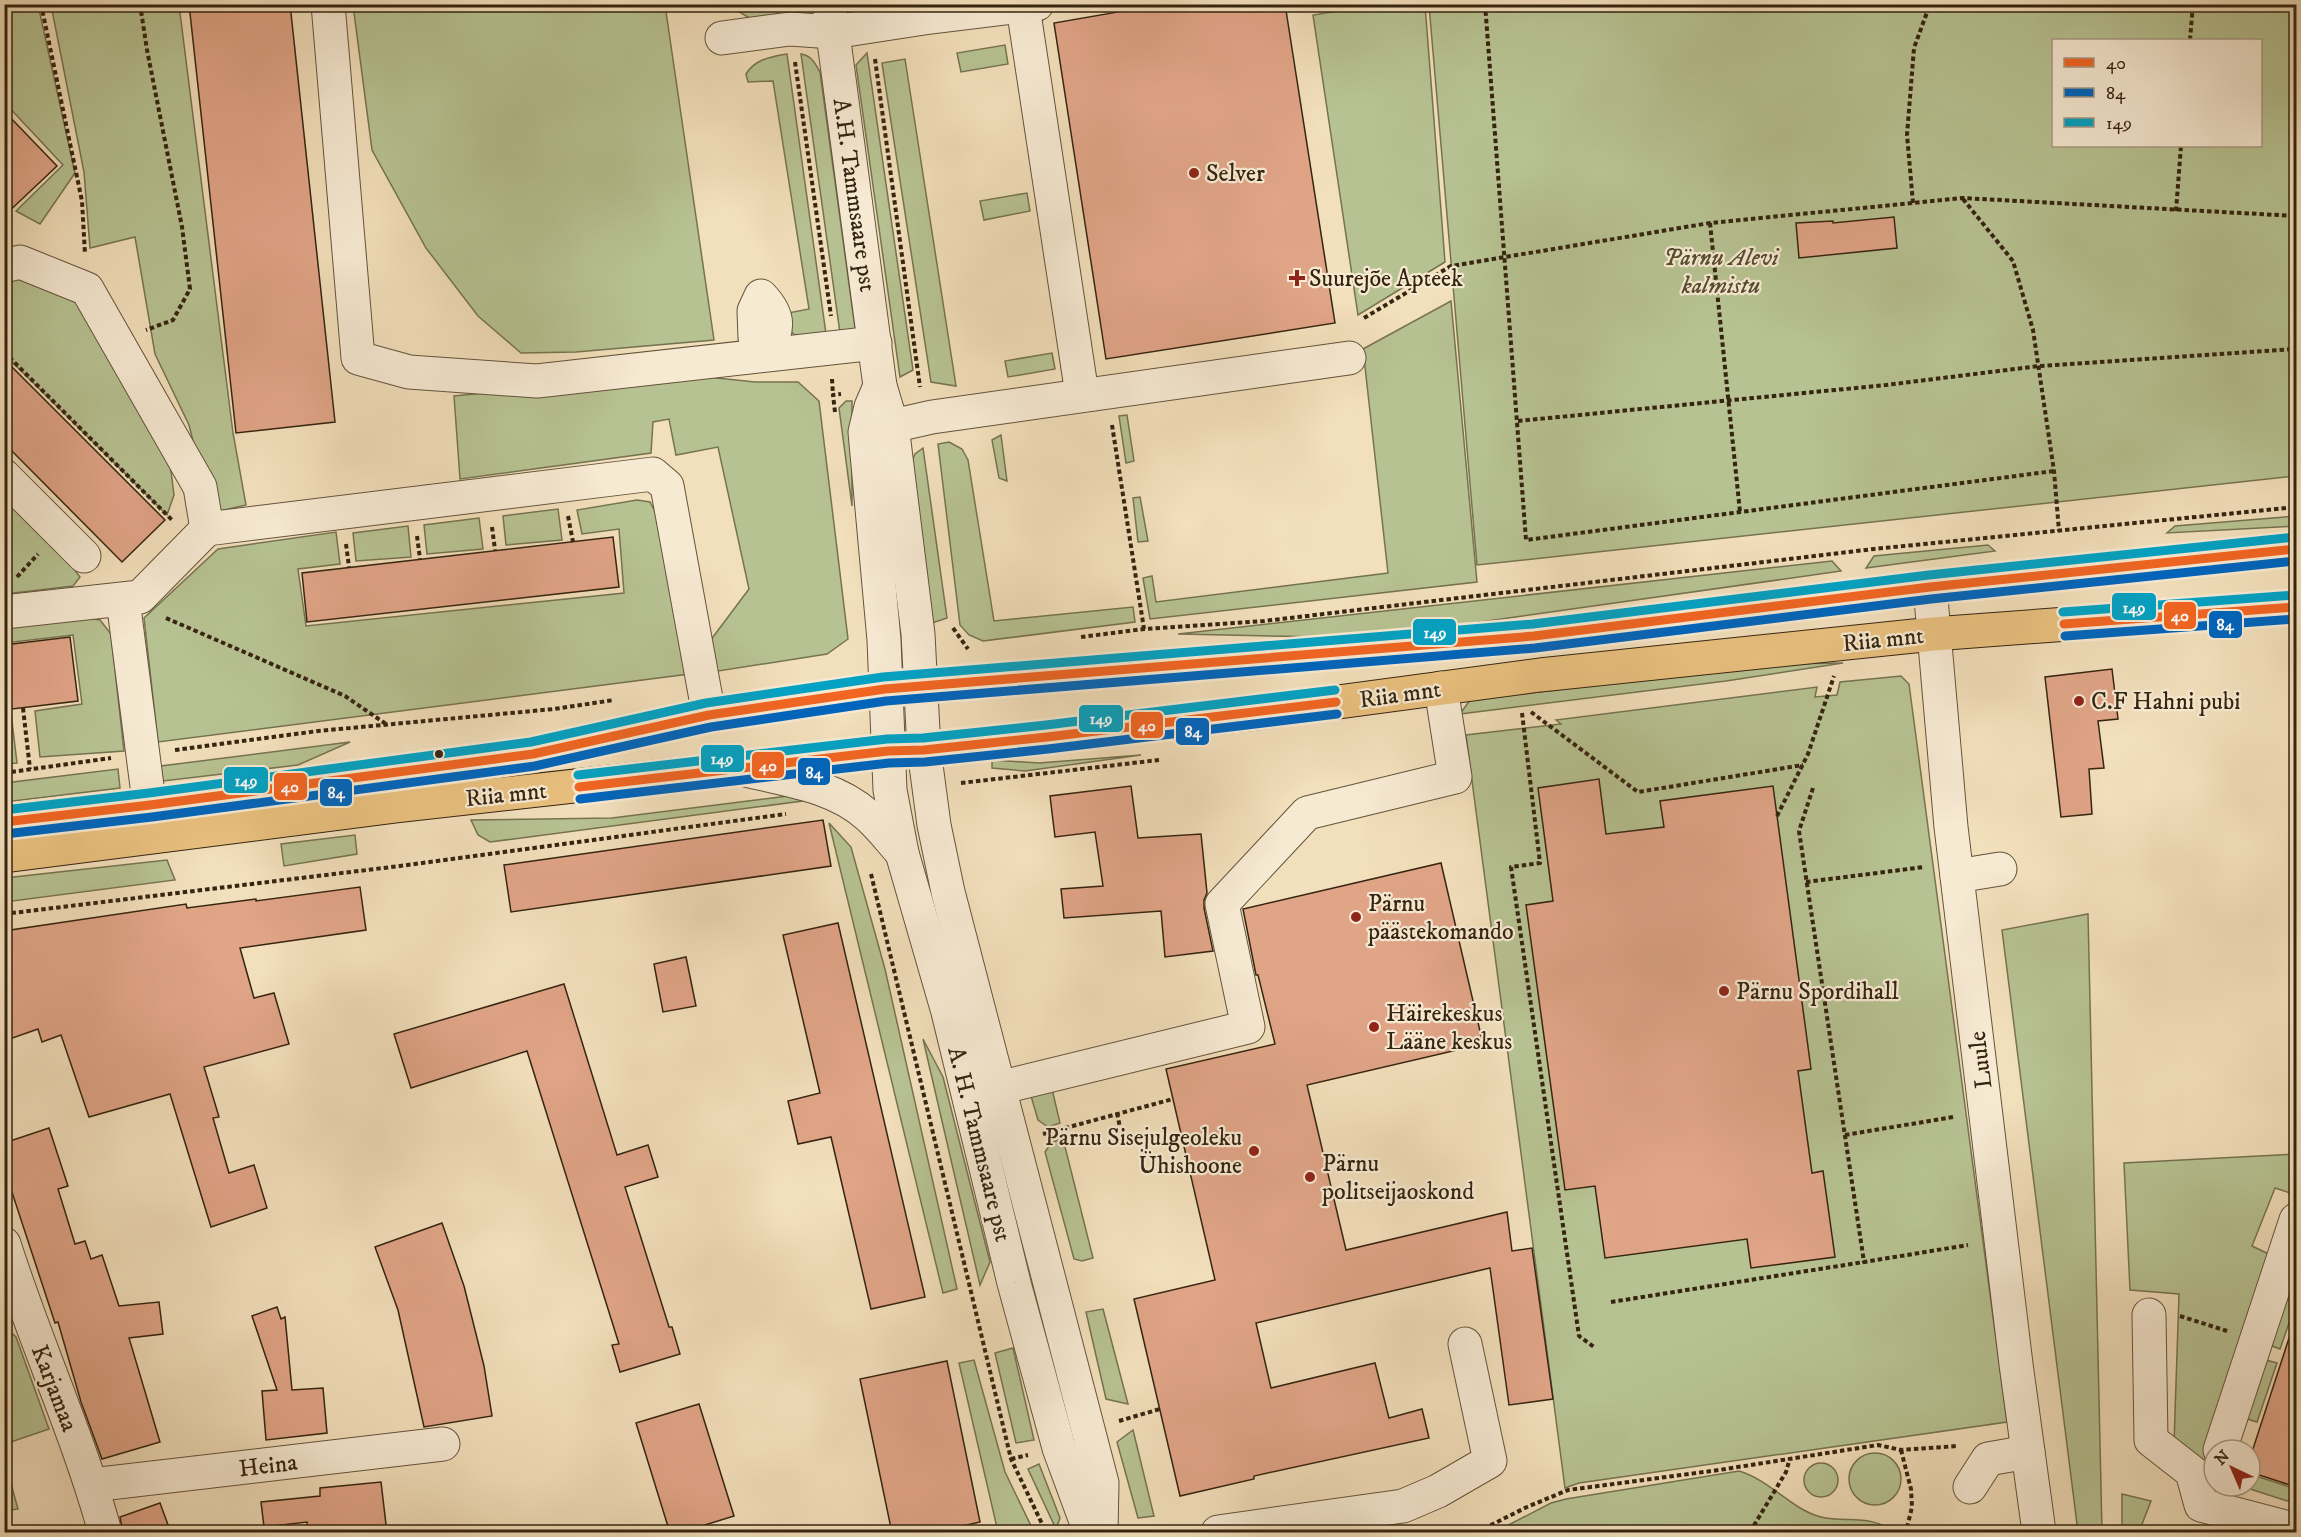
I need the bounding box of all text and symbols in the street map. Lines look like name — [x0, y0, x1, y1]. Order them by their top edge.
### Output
legend — [2052, 39, 2262, 147]
text: 40 — [2106, 53, 2126, 75]
text: 84 — [2106, 83, 2126, 105]
street label: A.H. Tammsaare pst — [826, 97, 882, 294]
text: 149 — [2106, 113, 2132, 135]
place label: Selver — [1206, 159, 1265, 189]
marker: Selver — [1187, 166, 1201, 180]
park label: Pärnu Alevi kalmistu — [1664, 243, 1780, 301]
place label: Suurejõe Apteek — [1309, 264, 1463, 294]
marker: Suurejõe Apteek — [1290, 271, 1304, 285]
line badge: 149 — [2111, 592, 2157, 621]
text: 149 — [2122, 598, 2146, 618]
line badge: 40 — [2163, 601, 2197, 630]
text: 40 — [2170, 606, 2189, 626]
line badge: 84 — [2208, 610, 2243, 639]
text: 84 — [2216, 615, 2234, 635]
line badge: 149 — [1412, 618, 1457, 646]
street label: Riia mnt — [1841, 621, 1926, 659]
text: 149 — [1423, 623, 1447, 643]
street label: Riia mnt — [1358, 674, 1443, 716]
place label: C.F Hahni pubi — [2091, 687, 2240, 717]
marker: C.F Hahni pubi — [2072, 694, 2086, 708]
line badge: 149 — [1078, 704, 1124, 733]
text: 149 — [1089, 709, 1113, 729]
line badge: 40 — [1130, 711, 1164, 739]
text: 40 — [1137, 716, 1156, 736]
line badge: 84 — [1175, 717, 1210, 746]
text: 84 — [1184, 722, 1202, 742]
line badge: 149 — [700, 744, 745, 773]
unlabelled marker — [433, 748, 445, 760]
text: 149 — [710, 749, 734, 769]
line badge: 40 — [751, 751, 785, 779]
text: 40 — [758, 756, 777, 776]
line badge: 84 — [797, 757, 831, 786]
text: 84 — [805, 763, 823, 783]
line badge: 149 — [223, 766, 269, 794]
text: 149 — [234, 771, 258, 791]
line badge: 40 — [273, 772, 308, 801]
street label: Riia mnt — [464, 776, 549, 814]
text: 40 — [280, 777, 299, 797]
line badge: 84 — [319, 778, 353, 807]
text: 84 — [327, 783, 345, 803]
place label: Pärnu päästekomando — [1367, 889, 1514, 947]
marker: Pärnu päästekomando — [1349, 910, 1363, 924]
place label: Pärnu Spordihall — [1736, 977, 1899, 1007]
marker: Pärnu Spordihall — [1717, 984, 1731, 998]
place label: Häirekeskus Lääne keskus — [1386, 999, 1512, 1057]
marker: Häirekeskus Lääne keskus — [1367, 1020, 1381, 1034]
street label: Luule — [1963, 1029, 1999, 1090]
street label: A. H. Tammsaare pst — [940, 1044, 1018, 1245]
place label: Pärnu Sisejulgeoleku Ühishoone — [1045, 1123, 1242, 1181]
marker: Pärnu Sisejulgeoleku Ühishoone — [1247, 1144, 1261, 1158]
place label: Pärnu politseijaoskond — [1321, 1149, 1474, 1207]
marker: Pärnu politseijaoskond — [1303, 1170, 1317, 1184]
street label: Karjamaa — [24, 1341, 85, 1437]
north arrow — [2202, 1438, 2262, 1498]
text: N — [2211, 1446, 2234, 1470]
street label: Heina — [237, 1447, 300, 1484]

